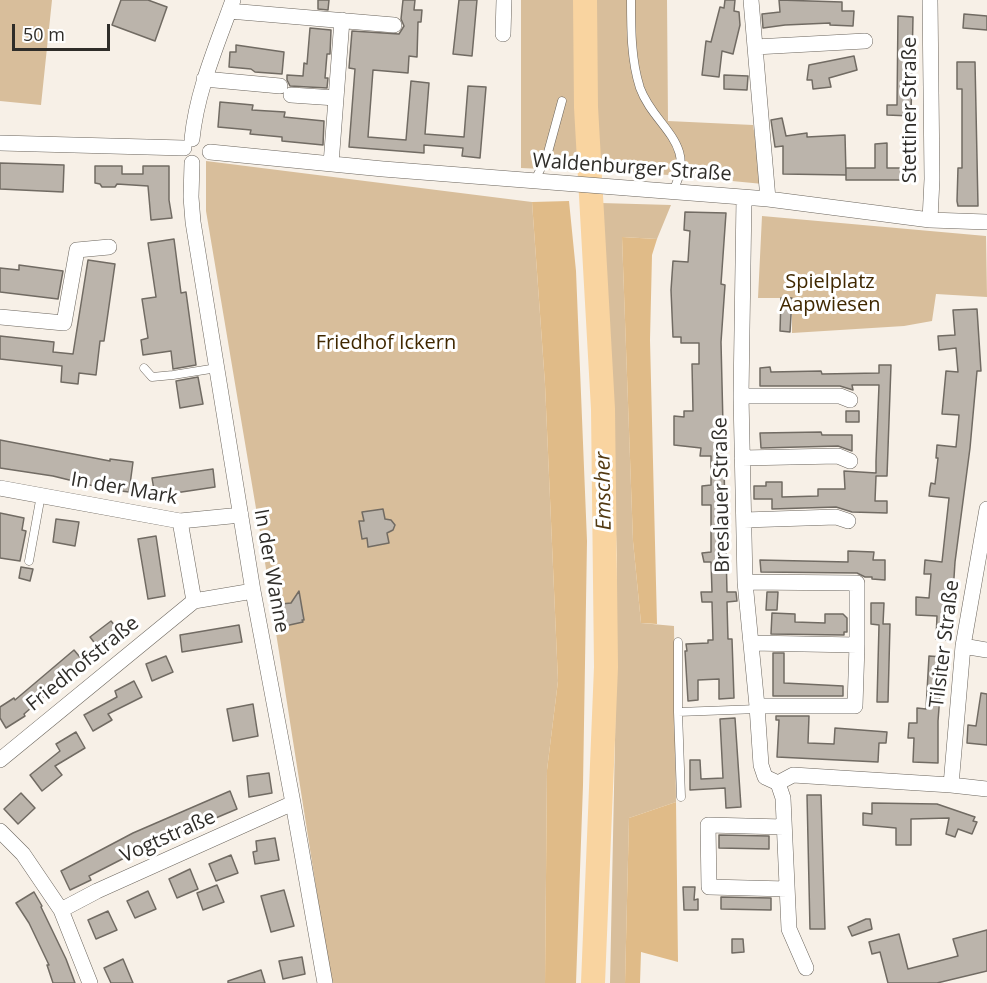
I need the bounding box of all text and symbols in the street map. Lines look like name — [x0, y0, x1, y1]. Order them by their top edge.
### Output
scale bar — [15, 12, 112, 50]
text: 50 m — [23, 22, 65, 46]
street label: Stettiner Straße — [898, 37, 922, 183]
street label: Waldenburger Straße — [532, 149, 732, 187]
park label: Spielplatz Aapwiesen — [780, 270, 880, 317]
park label: Friedhof Ickern — [316, 331, 456, 355]
street label: Breslauer Straße — [709, 417, 735, 573]
water label: Emscher — [591, 451, 617, 531]
street label: In der Mark — [69, 468, 179, 510]
street label: In der Wanne — [248, 507, 294, 635]
street label: Tilsiter Straße — [925, 579, 965, 709]
street label: Friedhofstraße — [22, 611, 144, 717]
street label: Vogtstraße — [117, 805, 219, 869]

